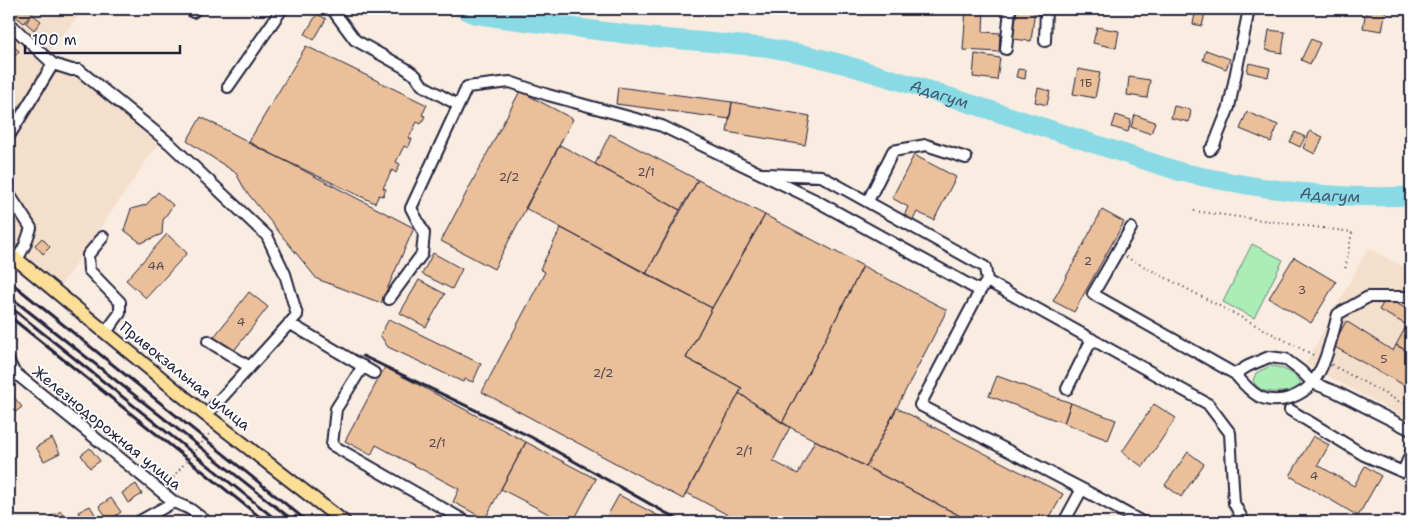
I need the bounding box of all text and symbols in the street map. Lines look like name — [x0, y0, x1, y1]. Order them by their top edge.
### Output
scale bar — [25, 22, 180, 54]
text: 100 m — [32, 30, 77, 50]
water label: Адагум — [908, 75, 971, 113]
house number: 1Б — [1080, 75, 1093, 91]
house number: 2/1 — [637, 164, 655, 180]
house number: 2/2 — [499, 169, 519, 185]
water label: Адагум — [1299, 182, 1361, 208]
house number: 2 — [1084, 253, 1092, 269]
house number: 4А — [147, 258, 165, 274]
house number: 3 — [1298, 282, 1306, 298]
house number: 4 — [237, 314, 245, 330]
street label: Привокзальная улица — [115, 317, 255, 435]
house number: 5 — [1380, 351, 1388, 367]
street label: Железнодорожная улица — [28, 362, 186, 495]
house number: 2/2 — [593, 365, 613, 381]
house number: 2/1 — [428, 435, 446, 451]
house number: 2/1 — [735, 443, 753, 459]
house number: 4 — [1310, 468, 1318, 484]

